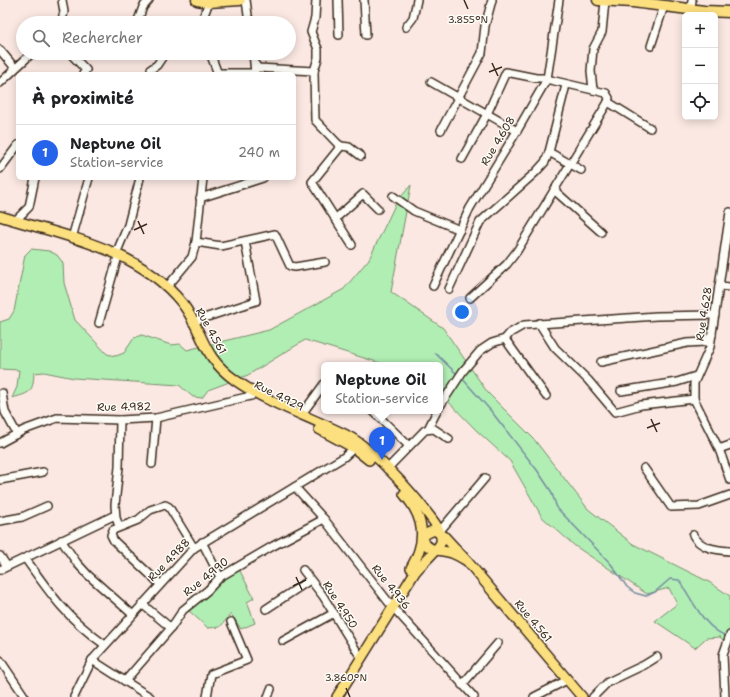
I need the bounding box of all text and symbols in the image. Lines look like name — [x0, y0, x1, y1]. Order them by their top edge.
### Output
map controls — [682, 12, 718, 120]
button: + — [682, 12, 718, 48]
text: 3.855°N — [448, 13, 488, 26]
search box — [16, 16, 296, 60]
icon: search — [30, 27, 52, 49]
text: Rechercher — [62, 28, 143, 48]
button: − — [682, 48, 718, 84]
button: locate — [682, 84, 718, 120]
text: À proximité — [32, 87, 134, 109]
street label: Rue 4.608 — [477, 113, 519, 169]
text: Neptune Oil — [70, 134, 161, 154]
text: 1 — [42, 144, 48, 161]
text: 240 m — [238, 144, 280, 161]
text: Station-service — [70, 154, 164, 171]
street label: Rue 4.628 — [692, 286, 716, 342]
your location — [452, 302, 472, 322]
street label: Rue 4.561 — [192, 305, 230, 357]
popup — [321, 362, 443, 414]
text: Neptune Oil — [335, 370, 426, 390]
street label: Rue 4.929 — [252, 377, 306, 415]
text: Station-service — [335, 390, 429, 407]
street label: Rue 4.982 — [97, 399, 151, 415]
pin: 1 — [369, 427, 395, 460]
street label: Rue 4.988 — [145, 535, 193, 585]
street label: Rue 4.990 — [180, 554, 232, 600]
street label: Rue 4.936 — [368, 561, 414, 613]
street label: Rue 4.950 — [319, 578, 361, 632]
street label: Rue 4.561 — [511, 597, 555, 645]
text: 3.860°N — [325, 671, 367, 684]

